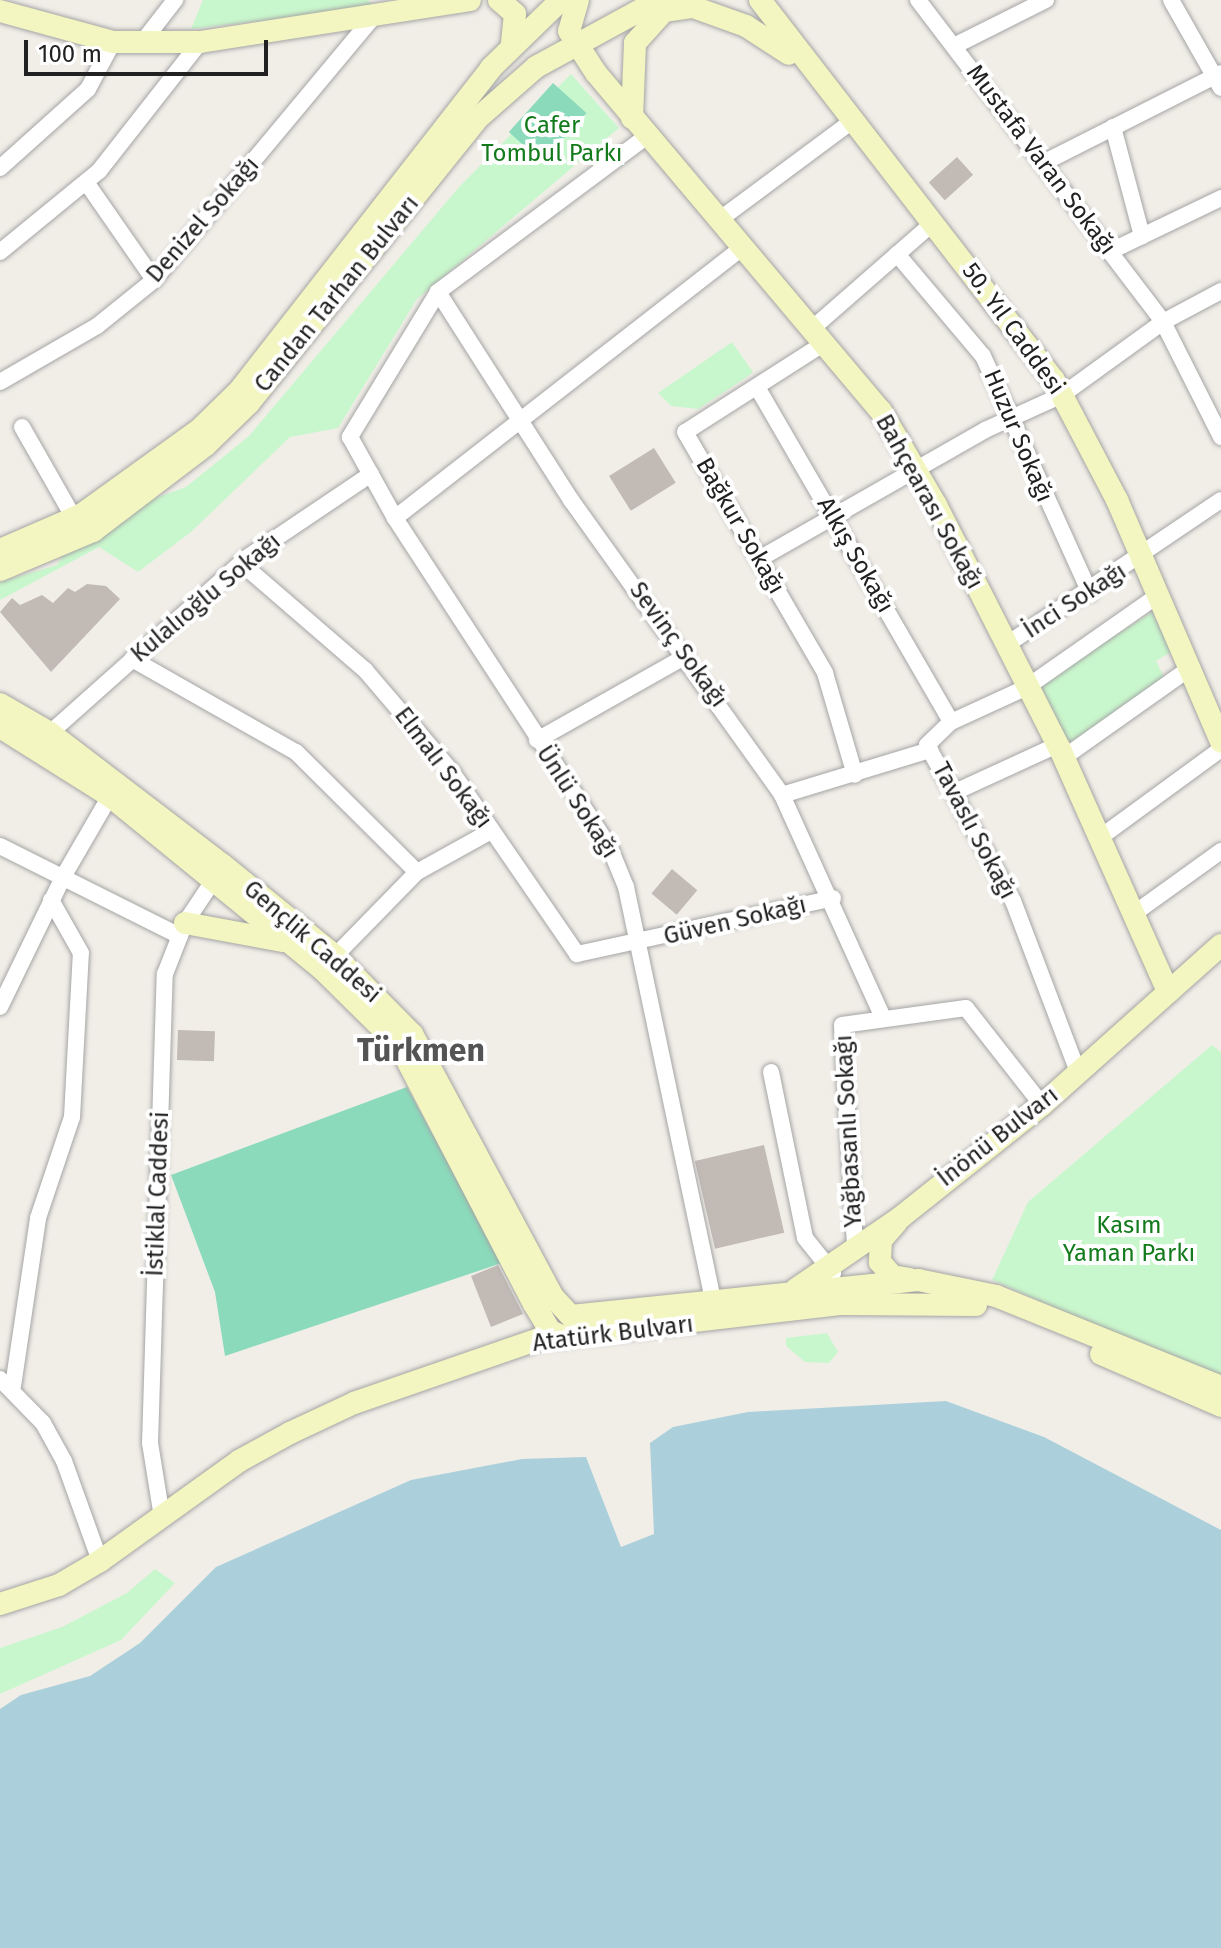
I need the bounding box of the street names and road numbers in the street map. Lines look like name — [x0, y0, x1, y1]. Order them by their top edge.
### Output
street label: Mustafa Varan Sokağı — [960, 59, 1122, 261]
street label: Denizel Sokağı — [141, 151, 265, 289]
street label: Candan Tarhan Bulvarı — [249, 190, 425, 398]
street label: 50. Yıl Caddesi — [956, 258, 1070, 400]
street label: Huzur Sokağı — [977, 365, 1059, 507]
street label: Bahçearası Sokağı — [869, 410, 989, 594]
street label: Bağkur Sokağı — [689, 453, 791, 599]
street label: Alkış Sokağı — [810, 492, 900, 618]
street label: Kulalıoğlu Sokağı — [125, 527, 287, 669]
street label: İnci Sokağı — [1018, 557, 1132, 645]
street label: Sevinç Sokağı — [623, 577, 733, 713]
street label: Elmalı Sokağı — [388, 702, 498, 834]
street label: Ünlü Sokağı — [530, 740, 624, 864]
street label: Tavaslı Sokağı — [926, 758, 1022, 904]
street label: Gençlik Caddesi — [238, 875, 386, 1009]
street label: Güven Sokağı — [661, 891, 809, 951]
street label: Yağbasanlı Sokağı — [830, 1034, 868, 1228]
street label: İnönü Bulvarı — [932, 1081, 1064, 1193]
street label: İstiklal Caddesi — [141, 1111, 175, 1277]
street label: Atatürk Bulvarı — [531, 1310, 695, 1358]

